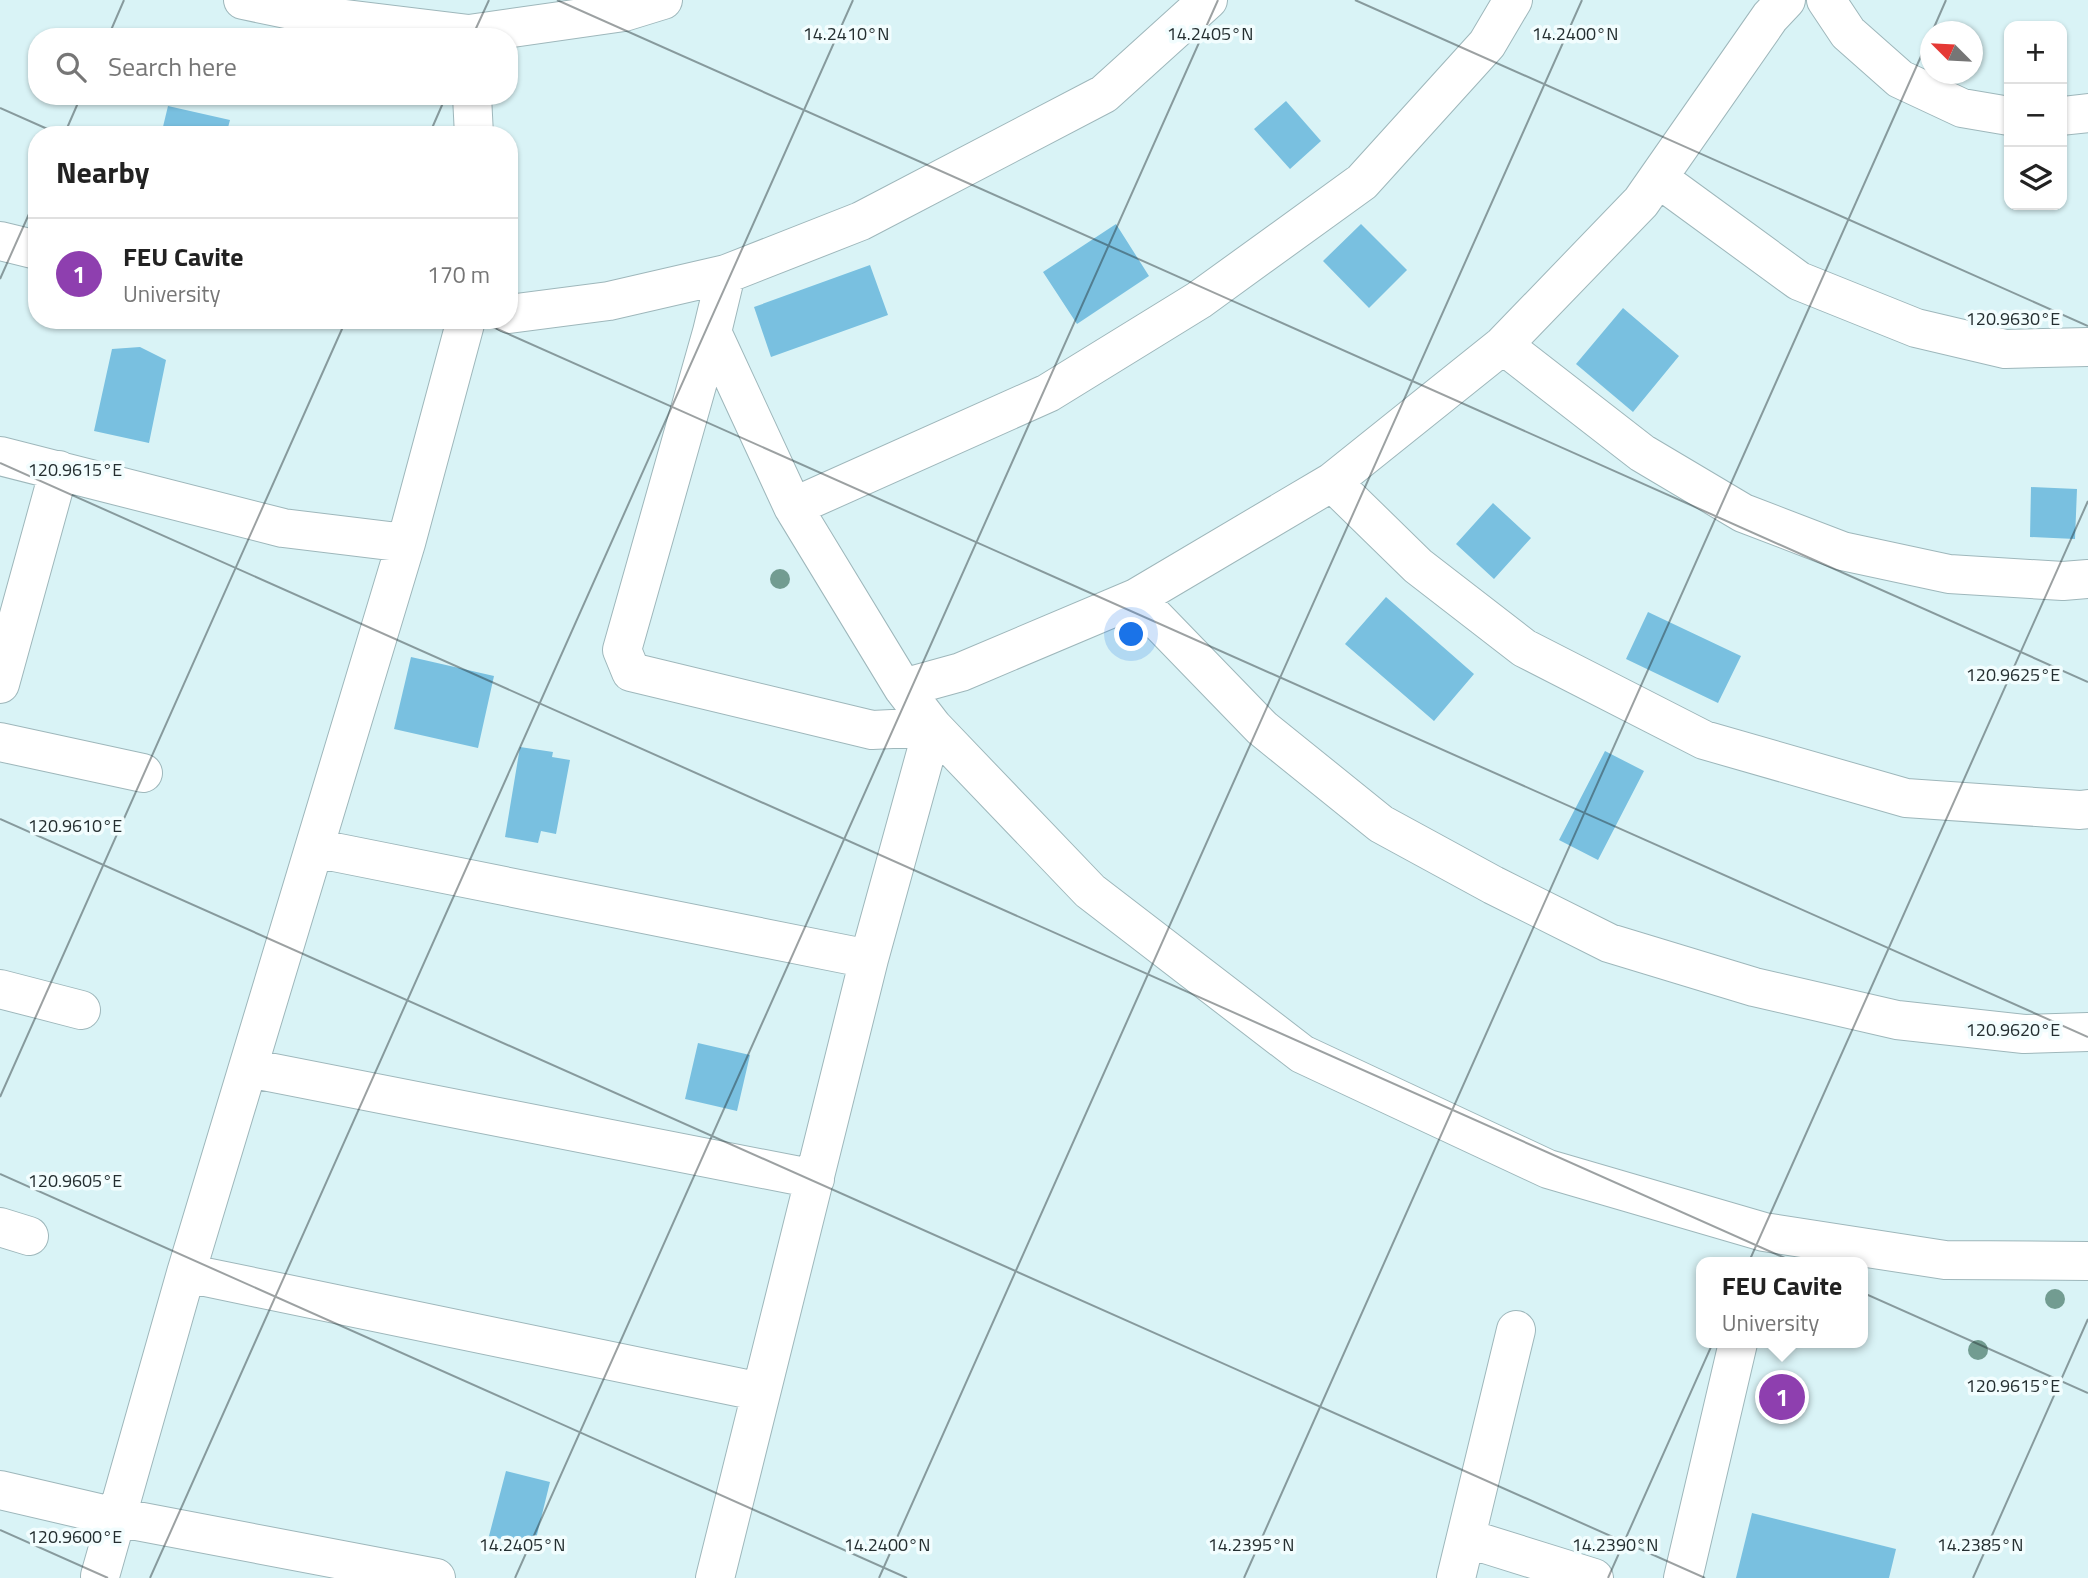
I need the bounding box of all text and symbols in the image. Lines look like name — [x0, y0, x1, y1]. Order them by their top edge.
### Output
text: 14.2410°N — [803, 20, 889, 47]
text: 14.2405°N — [1167, 20, 1253, 47]
text: 14.2400°N — [1532, 20, 1618, 47]
north arrow — [1920, 21, 1983, 84]
map controls — [2004, 21, 2067, 210]
button: + — [2004, 21, 2067, 84]
search box — [28, 28, 518, 105]
text: Search here — [108, 47, 237, 86]
icon: search — [52, 48, 90, 86]
button: − — [2004, 84, 2067, 147]
button: layers — [2004, 147, 2067, 210]
text: Nearby — [56, 149, 149, 195]
text: FEU Cavite — [123, 237, 244, 276]
text: 1 — [73, 257, 85, 292]
text: 170 m — [427, 257, 490, 292]
text: University — [123, 276, 221, 311]
text: 120.9630°E — [1966, 305, 2060, 332]
text: 120.9615°E — [28, 456, 122, 483]
your location — [1114, 617, 1148, 651]
text: 120.9625°E — [1966, 661, 2060, 688]
text: 120.9610°E — [28, 812, 122, 839]
text: 120.9620°E — [1966, 1016, 2060, 1043]
text: 120.9605°E — [28, 1167, 122, 1194]
popup — [1696, 1257, 1868, 1348]
text: FEU Cavite — [1722, 1266, 1842, 1305]
text: University — [1722, 1305, 1819, 1340]
pin: 1 — [1759, 1371, 1805, 1423]
text: 120.9615°E — [1966, 1372, 2060, 1399]
text: 120.9600°E — [28, 1523, 122, 1550]
text: 14.2405°N — [479, 1531, 565, 1558]
text: 14.2400°N — [844, 1531, 930, 1558]
text: 14.2395°N — [1208, 1531, 1294, 1558]
text: 14.2390°N — [1572, 1531, 1658, 1558]
text: 14.2385°N — [1937, 1531, 2023, 1558]

